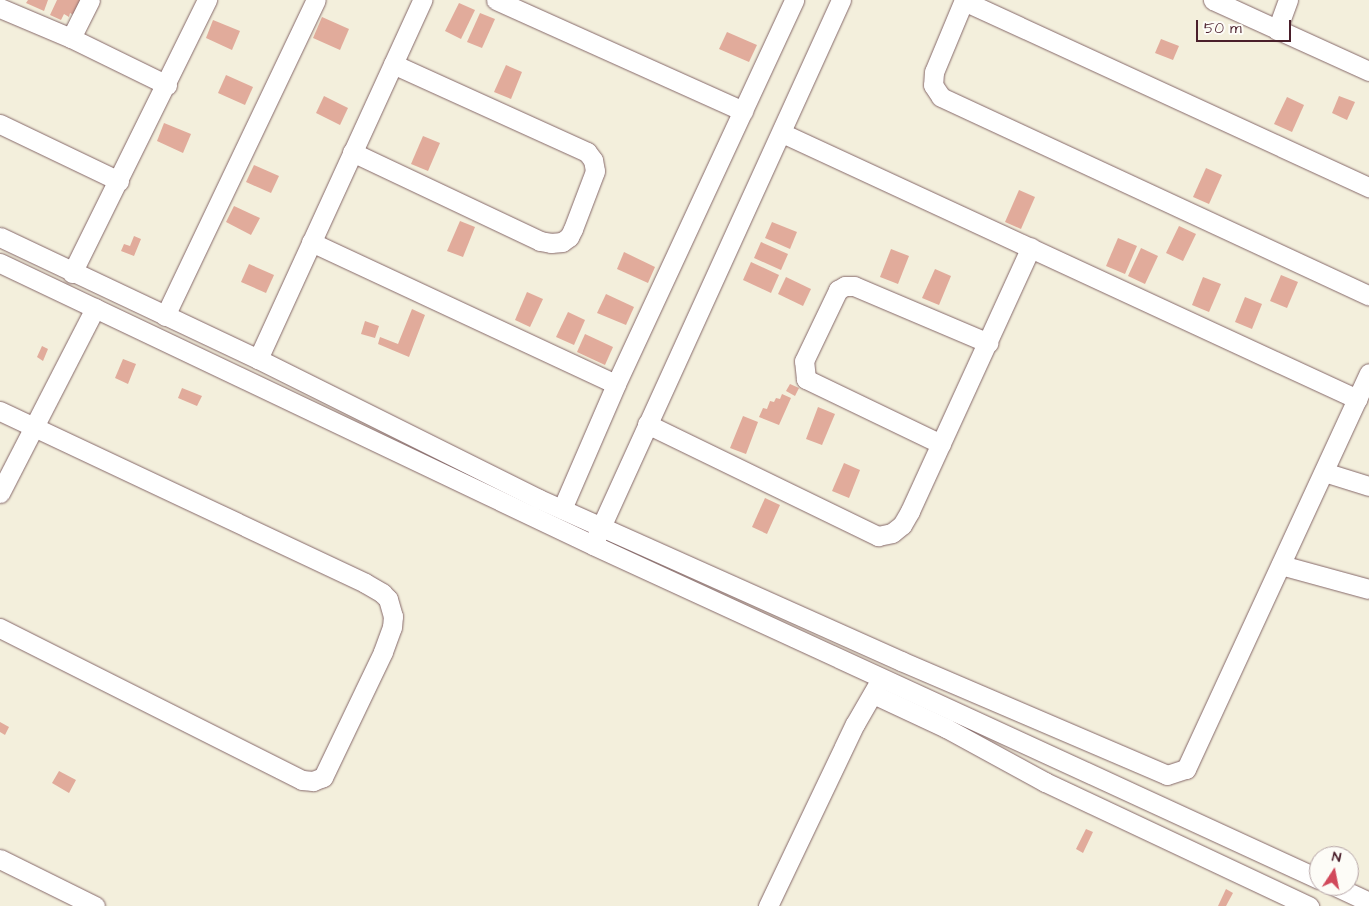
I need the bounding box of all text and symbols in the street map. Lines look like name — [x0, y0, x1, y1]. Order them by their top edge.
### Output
scale bar — [1199, 10, 1294, 42]
text: 50 m — [1204, 18, 1242, 39]
north arrow — [1309, 846, 1359, 896]
text: N — [1330, 847, 1343, 868]

